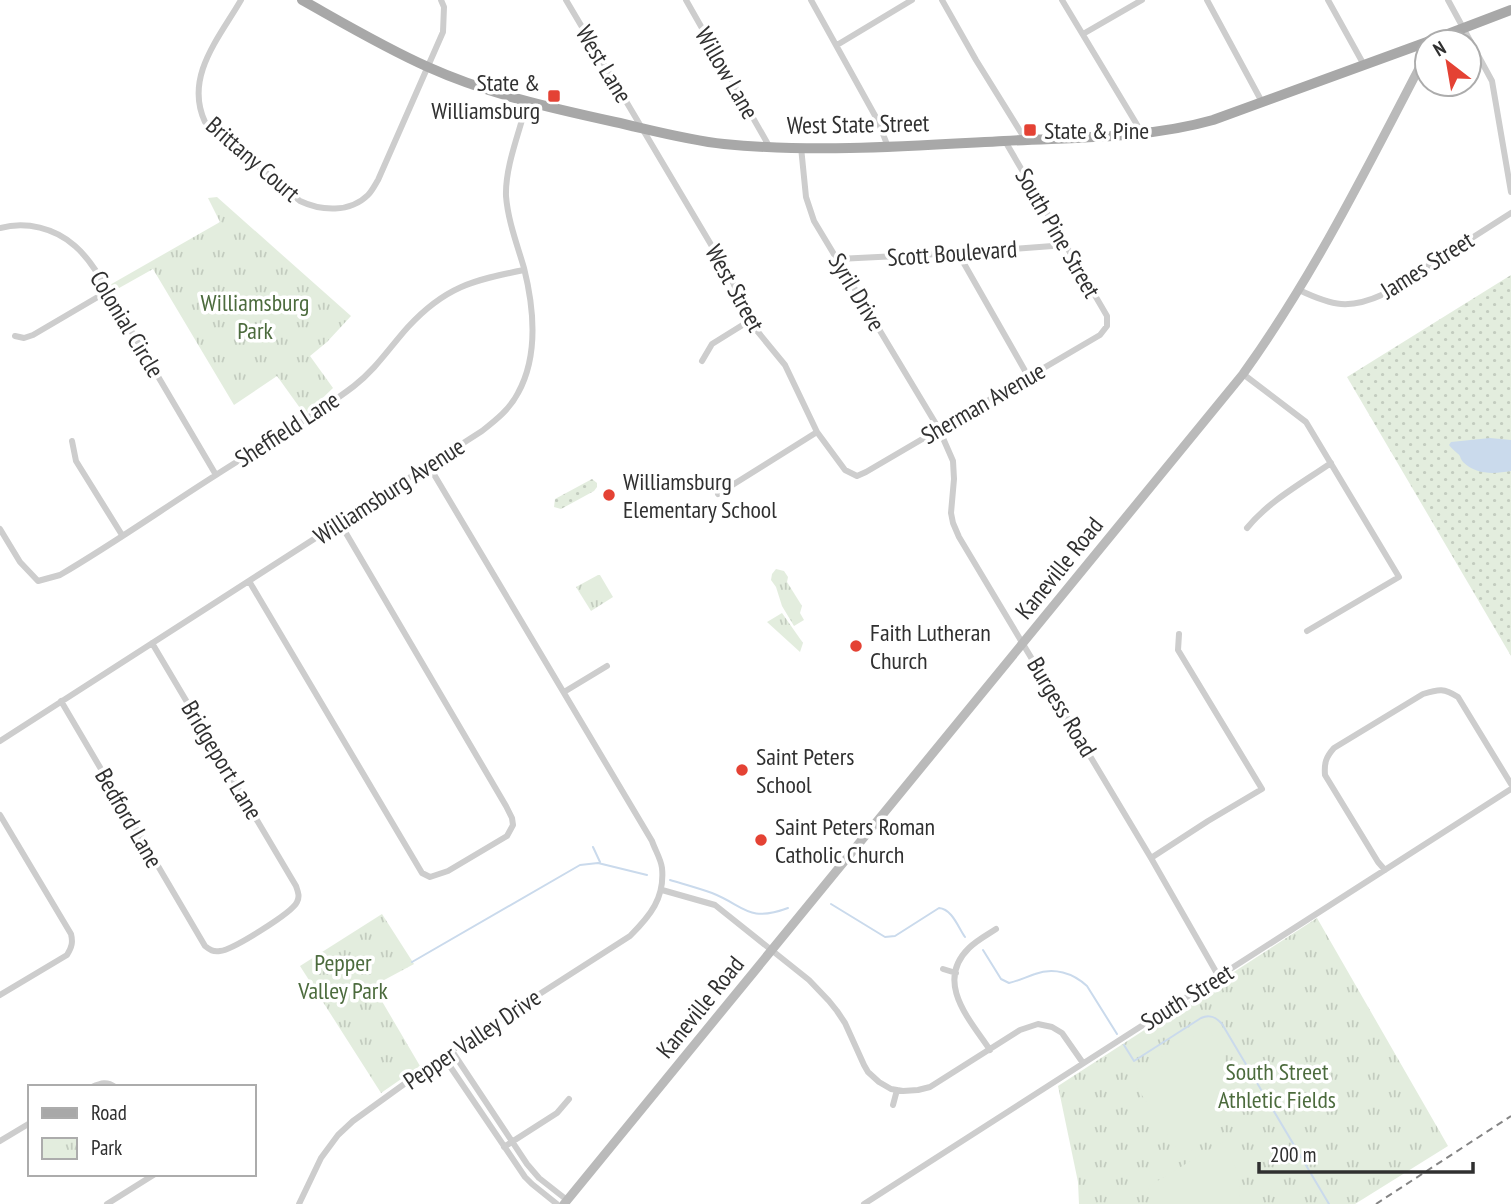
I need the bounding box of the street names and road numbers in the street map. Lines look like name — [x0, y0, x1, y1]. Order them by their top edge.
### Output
street label: West Lane — [569, 20, 639, 108]
street label: Willow Lane — [688, 21, 766, 125]
street label: West State Street — [786, 107, 930, 141]
street label: Brittany Court — [200, 110, 307, 209]
street label: South Pine Street — [1008, 163, 1108, 304]
street label: James Street — [1374, 224, 1480, 306]
street label: Scott Boulevard — [886, 233, 1018, 273]
street label: West Street — [698, 239, 772, 337]
street label: Syril Drive — [822, 247, 892, 337]
street label: Colonial Circle — [83, 265, 171, 383]
street label: Sherman Avenue — [915, 355, 1051, 451]
street label: Sheffield Lane — [229, 384, 345, 474]
street label: Williamsburg Avenue — [308, 431, 470, 551]
street label: Kaneville Road — [1008, 511, 1110, 625]
street label: Burgess Road — [1020, 652, 1104, 762]
street label: Bridgeport Lane — [174, 695, 270, 825]
street label: Bedford Lane — [88, 763, 170, 873]
street label: Kaneville Road — [649, 950, 751, 1064]
street label: South Street — [1135, 956, 1239, 1037]
street label: Pepper Valley Drive — [397, 982, 547, 1096]

